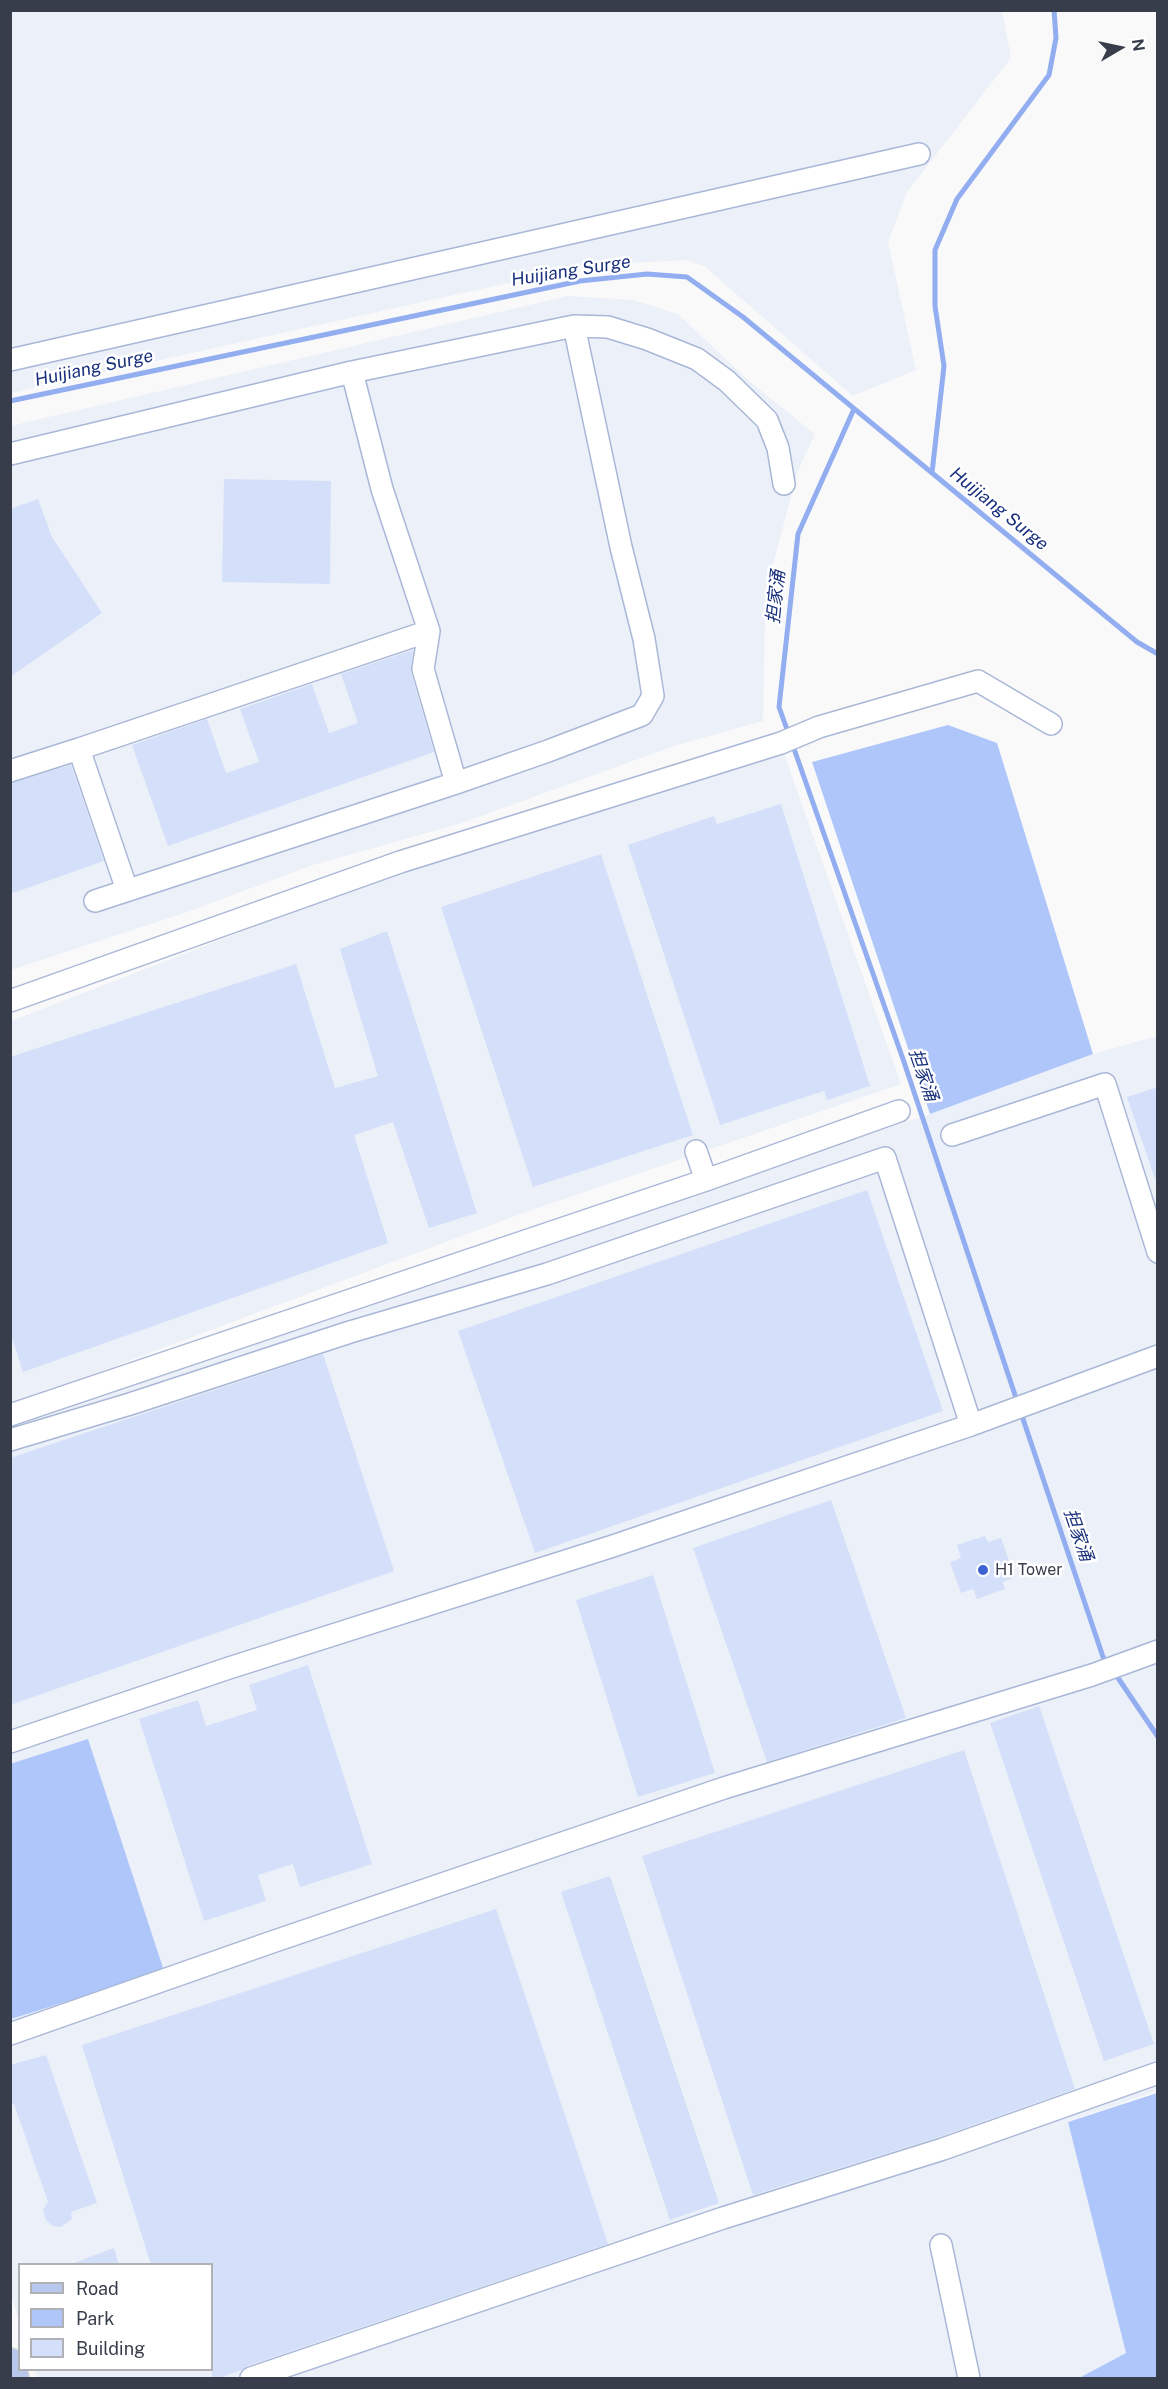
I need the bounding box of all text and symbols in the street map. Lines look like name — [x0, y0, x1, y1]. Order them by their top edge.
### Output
north arrow — [1090, 18, 1150, 78]
text: N — [1128, 37, 1149, 53]
water label: Huijiang Surge — [510, 251, 632, 291]
water label: Huijiang Surge — [33, 345, 155, 391]
water label: Huijiang Surge — [945, 463, 1053, 555]
water label: 担家涌 — [762, 569, 790, 625]
water label: 担家涌 — [904, 1046, 942, 1104]
water label: 担家涌 — [1059, 1506, 1097, 1564]
place label: H1 Tower — [995, 1560, 1063, 1580]
marker: H1 Tower — [976, 1563, 990, 1577]
legend — [18, 2263, 213, 2371]
text: Road — [76, 2278, 119, 2299]
text: Park — [76, 2308, 114, 2329]
text: Building — [76, 2338, 145, 2359]

